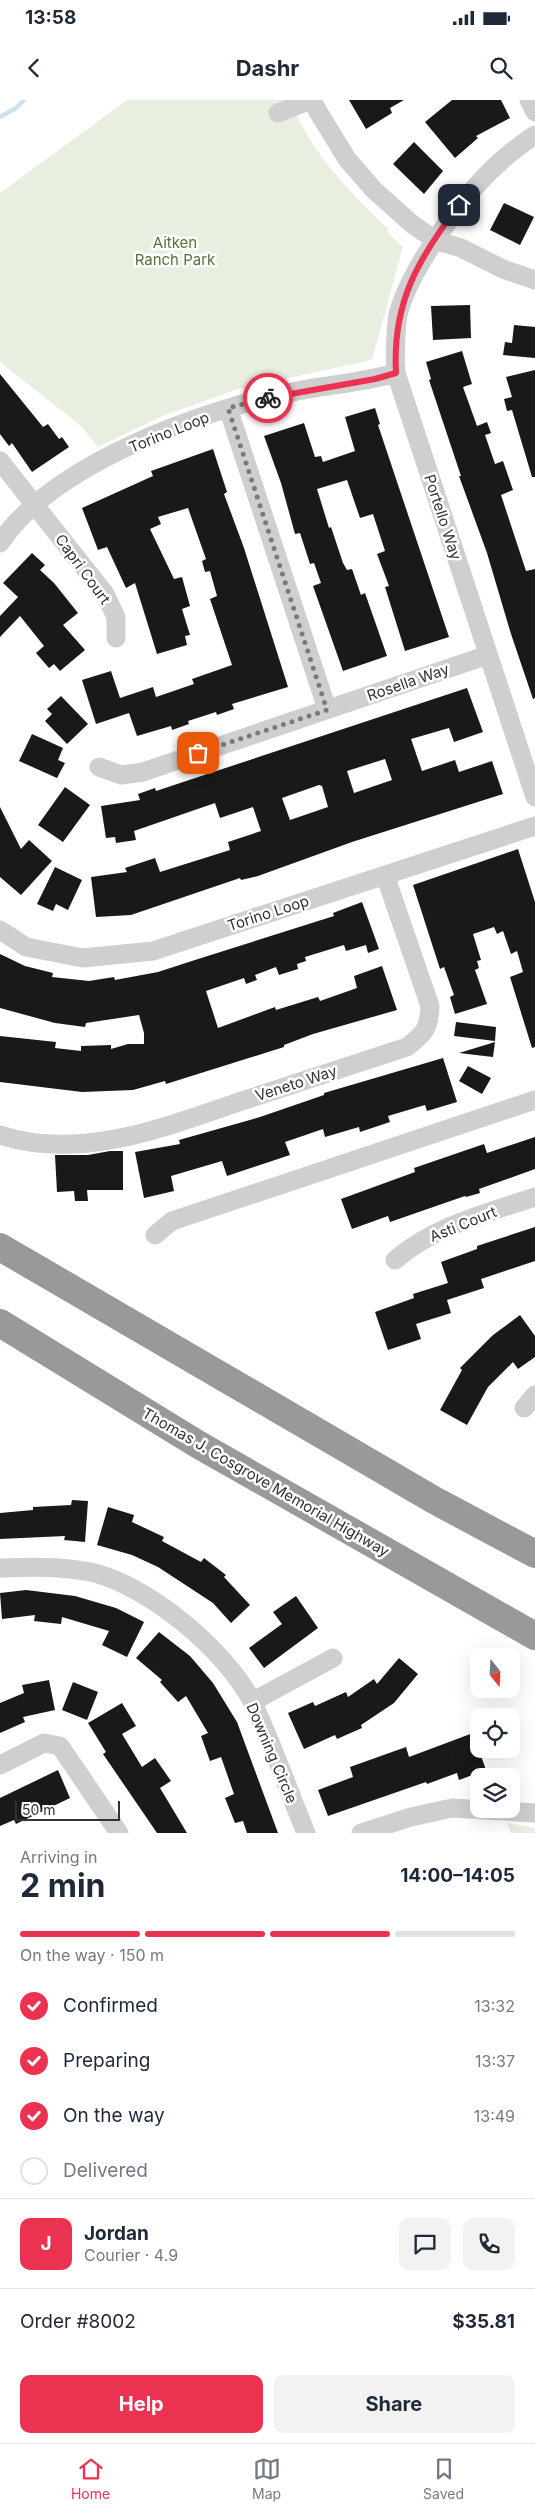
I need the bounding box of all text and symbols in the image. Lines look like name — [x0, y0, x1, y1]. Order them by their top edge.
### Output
text: 13:58 — [25, 6, 76, 29]
icon: back — [20, 54, 48, 82]
icon: search — [487, 54, 515, 82]
text: Dashr — [236, 55, 299, 81]
pin — [438, 184, 480, 226]
icon: home — [445, 191, 473, 219]
park label: Aitken Ranch Park — [135, 233, 216, 269]
courier — [243, 373, 293, 423]
icon: bike — [254, 384, 282, 412]
street label: Torino Loop — [126, 407, 212, 457]
street label: Portello Way — [420, 472, 466, 563]
street label: Capri Court — [51, 530, 115, 608]
street label: Rosella Way — [364, 659, 452, 705]
pin — [177, 732, 219, 774]
icon: bag — [184, 739, 212, 767]
street label: Torino Loop — [225, 891, 311, 935]
street label: Veneto Way — [253, 1061, 340, 1105]
street label: Asti Court — [427, 1202, 499, 1246]
street label: Thomas J. Cosgrove Memorial Highway — [139, 1403, 393, 1561]
north arrow — [470, 1648, 520, 1698]
map controls — [470, 1648, 520, 1818]
street label: Downing Circle — [242, 1700, 302, 1806]
button: locate — [470, 1708, 520, 1758]
button: layers — [470, 1768, 520, 1818]
scale bar — [15, 1798, 120, 1821]
text: 50 m — [22, 1801, 56, 1818]
text: Arriving in — [20, 1847, 97, 1867]
text: 14:00–14:05 — [400, 1864, 515, 1887]
text: 2 min — [20, 1866, 106, 1905]
text: On the way · 150 m — [20, 1945, 164, 1965]
icon: check — [20, 1992, 48, 2020]
text: Confirmed — [63, 1994, 158, 2017]
text: 13:32 — [474, 1996, 515, 2016]
icon: check — [20, 2047, 48, 2075]
text: Preparing — [63, 2049, 150, 2072]
text: 13:37 — [475, 2051, 515, 2071]
icon: check — [20, 2102, 48, 2130]
text: On the way — [63, 2104, 165, 2127]
text: 13:49 — [474, 2106, 515, 2126]
text: Delivered — [63, 2159, 148, 2182]
button: chat — [399, 2218, 451, 2270]
button: phone — [463, 2218, 515, 2270]
text: Jordan — [84, 2222, 149, 2245]
text: J — [40, 2232, 52, 2255]
text: Courier · 4.9 — [84, 2245, 178, 2265]
text: Order #8002 — [20, 2310, 136, 2333]
text: $35.81 — [452, 2310, 515, 2333]
button: Help — [20, 2375, 263, 2433]
button: Share — [273, 2375, 515, 2433]
tab: Home — [71, 2455, 110, 2502]
tab: Map — [252, 2455, 281, 2502]
tab: Saved — [423, 2455, 464, 2502]

